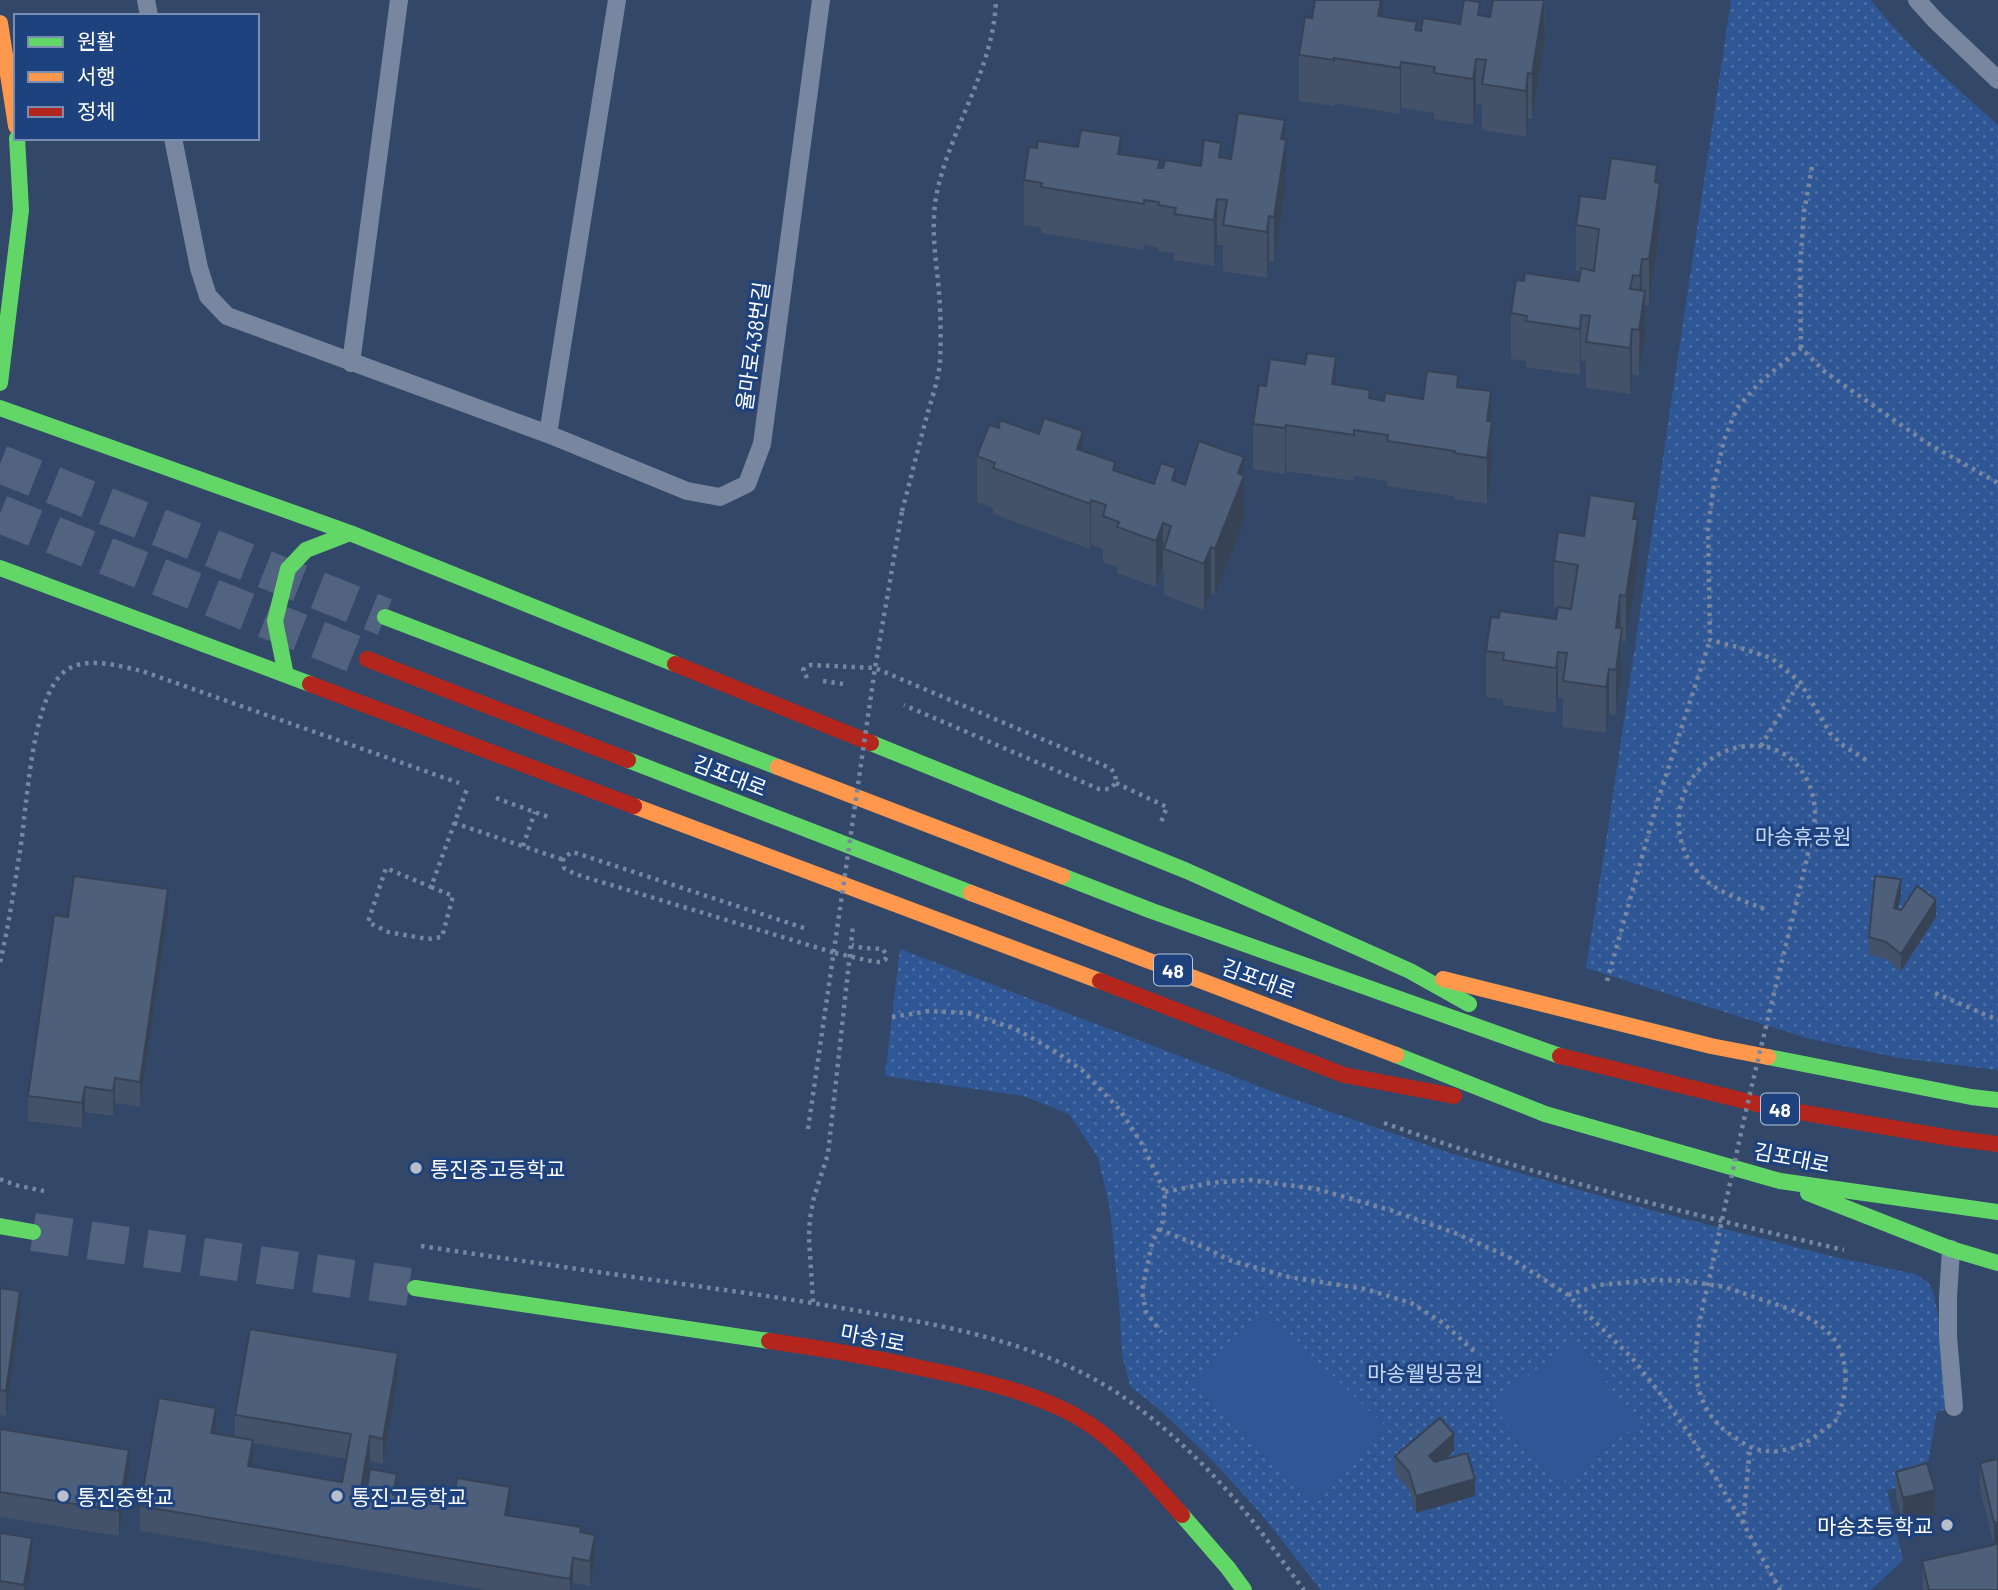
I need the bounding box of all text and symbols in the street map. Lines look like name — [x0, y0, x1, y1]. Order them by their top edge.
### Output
legend — [14, 14, 259, 140]
text: 원활 — [77, 28, 116, 53]
text: 서행 — [77, 63, 116, 88]
text: 정체 — [77, 98, 116, 123]
street label: 율마로438번길 — [731, 280, 773, 412]
street label: 김포대로 — [689, 749, 771, 801]
park label: 마송휴공원 — [1755, 823, 1851, 848]
street label: 김포대로 — [1218, 953, 1300, 1003]
road number: 48 — [1154, 954, 1192, 986]
road number: 48 — [1761, 1093, 1799, 1124]
street label: 김포대로 — [1752, 1137, 1832, 1177]
place label: 통진중고등학교 — [430, 1156, 565, 1181]
marker: 통진중고등학교 — [408, 1160, 424, 1176]
street label: 마송1로 — [839, 1318, 907, 1356]
park label: 마송웰빙공원 — [1367, 1360, 1483, 1385]
place label: 통진중학교 — [77, 1484, 174, 1509]
place label: 통진고등학교 — [351, 1484, 467, 1509]
marker: 통진중학교 — [55, 1488, 71, 1504]
marker: 통진고등학교 — [329, 1488, 345, 1504]
place label: 마송초등학교 — [1817, 1513, 1933, 1538]
marker: 마송초등학교 — [1939, 1517, 1955, 1533]

